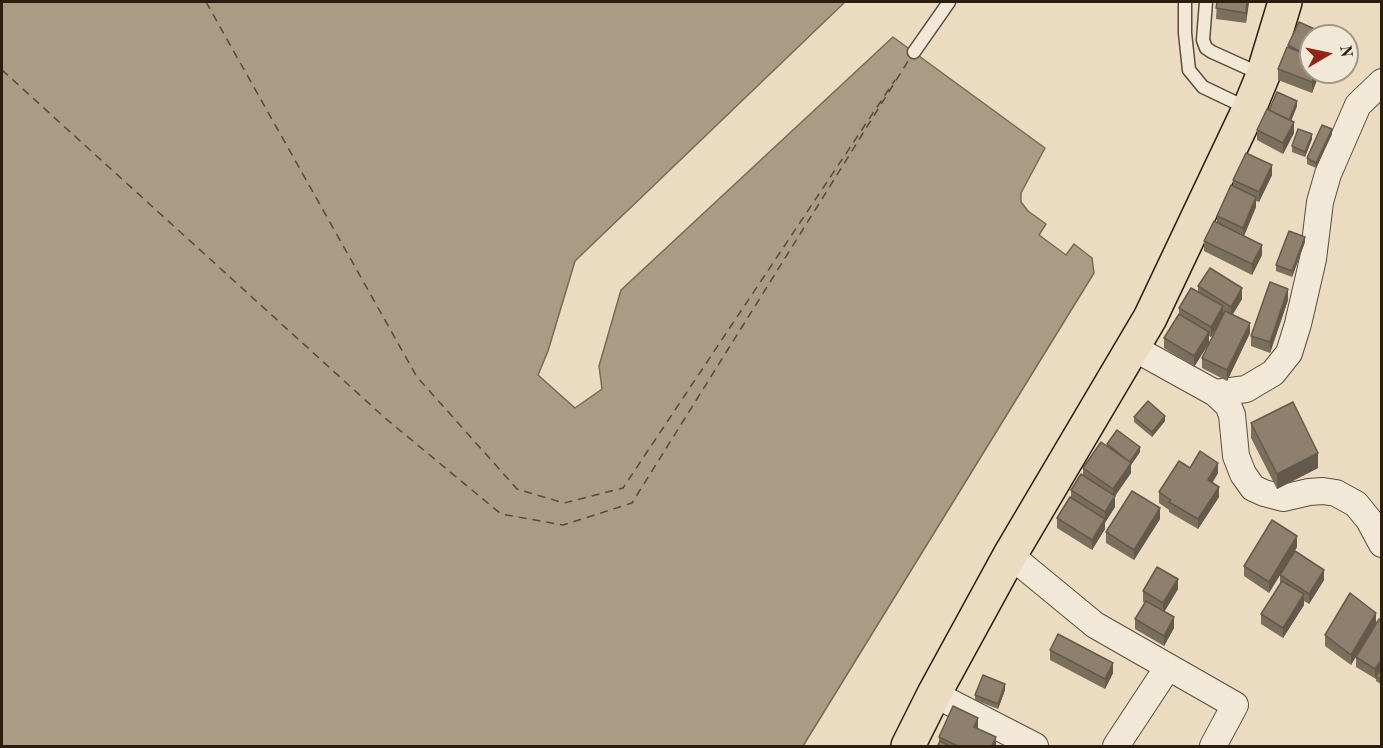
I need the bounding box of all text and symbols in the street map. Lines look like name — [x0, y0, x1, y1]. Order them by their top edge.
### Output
north arrow — [1299, 24, 1359, 84]
text: N — [1336, 44, 1354, 59]

